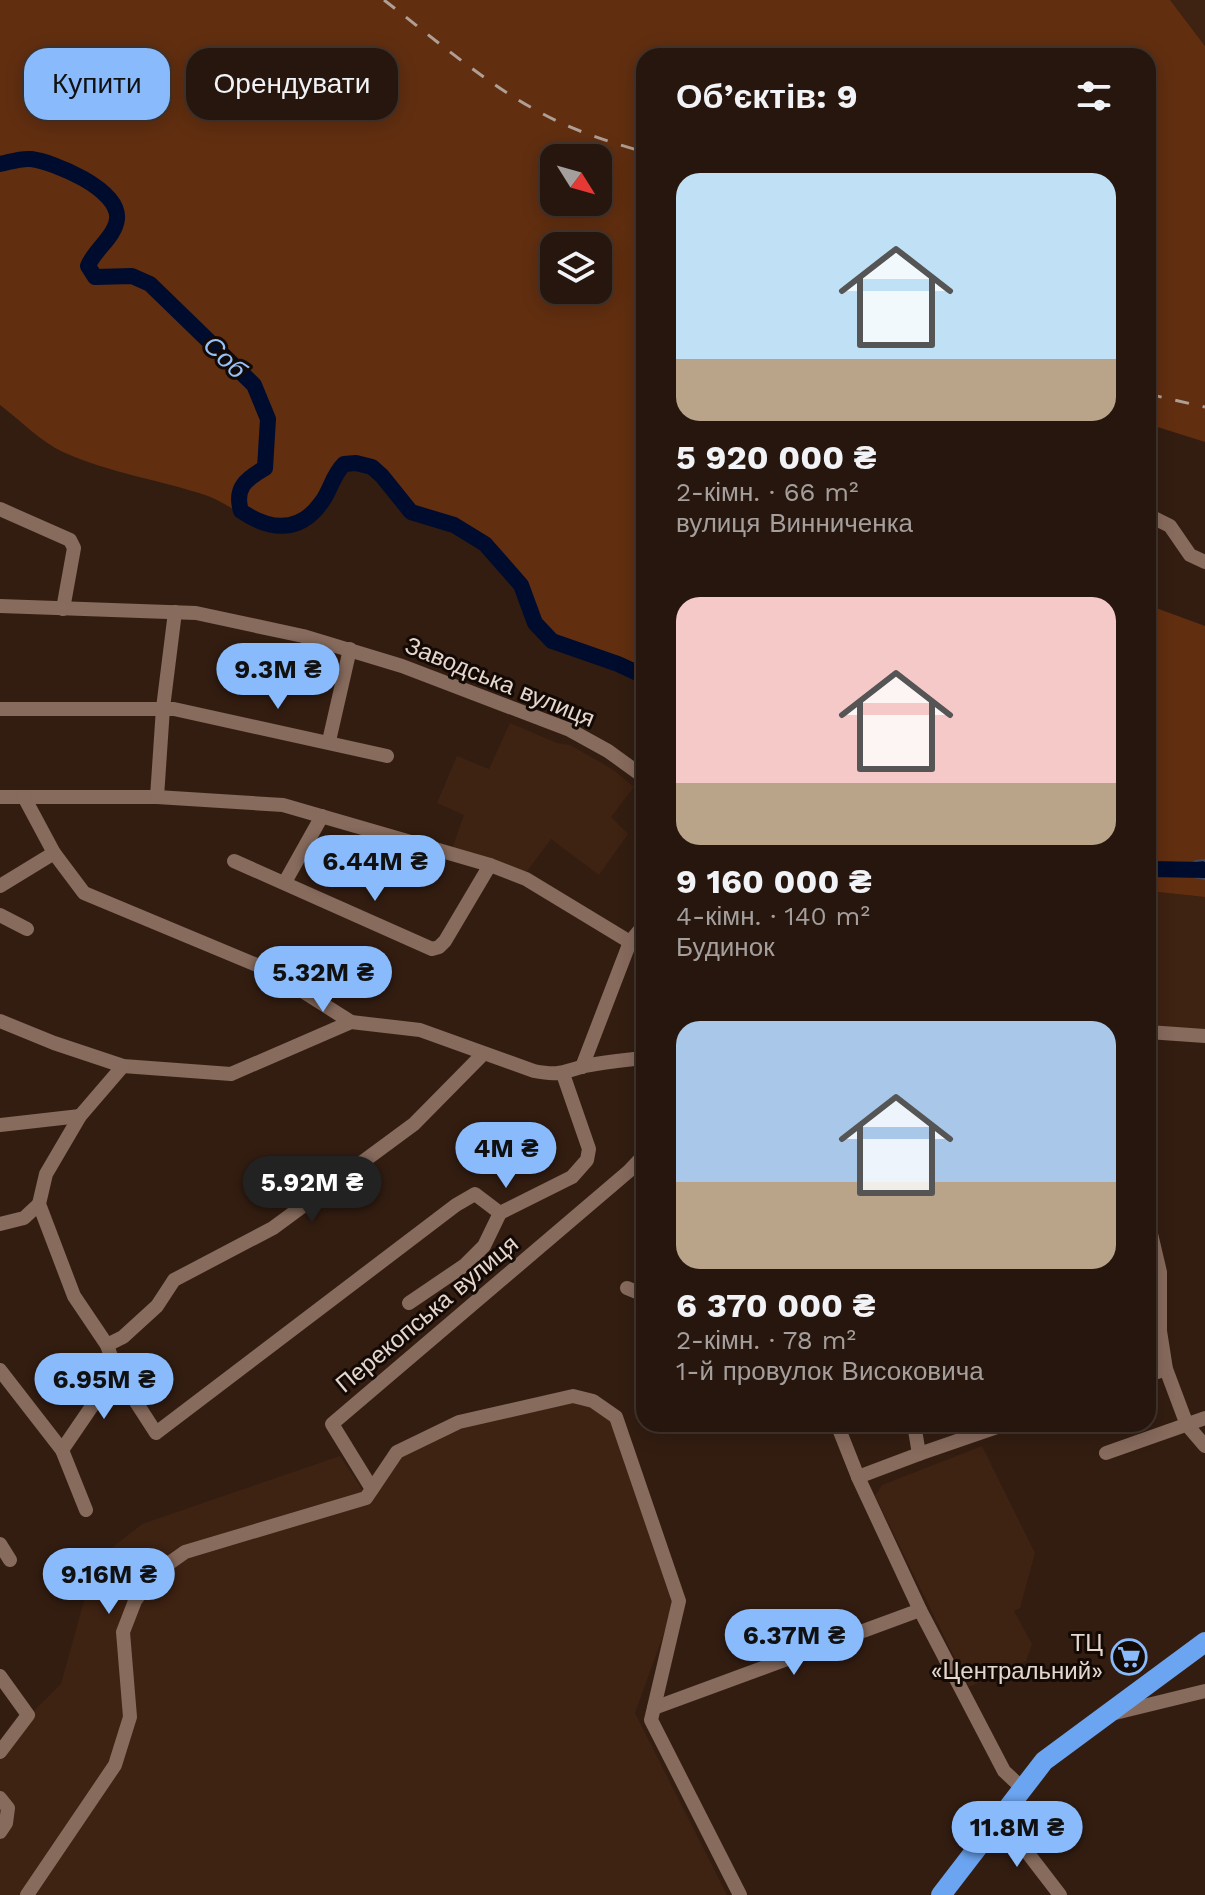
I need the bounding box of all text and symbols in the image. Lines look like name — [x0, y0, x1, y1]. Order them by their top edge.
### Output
chip: Купити — [24, 48, 170, 120]
chip: Орендувати — [186, 48, 398, 120]
icon: filters — [1072, 74, 1116, 118]
text: Об’єктів: 9 — [676, 76, 858, 116]
north arrow — [540, 144, 612, 216]
map controls — [540, 144, 612, 304]
icon: home — [824, 225, 968, 369]
button: layers — [540, 232, 612, 304]
water label: Соб — [197, 330, 254, 385]
text: 5 920 000 ₴ — [676, 437, 876, 477]
text: 2-кімн. · 66 m² — [676, 477, 859, 507]
text: вулиця Винниченка — [676, 508, 913, 538]
street label: Заводська вулиця — [401, 631, 599, 733]
pin: 9.3M ₴ — [213, 643, 343, 711]
icon: home — [824, 649, 968, 793]
text: 9.3M ₴ — [234, 654, 322, 684]
pin: 6.44M ₴ — [301, 835, 449, 903]
text: 6.44M ₴ — [322, 846, 428, 876]
text: 9 160 000 ₴ — [676, 861, 872, 901]
text: 4-кімн. · 140 m² — [676, 901, 870, 931]
text: Будинок — [676, 932, 775, 962]
pin: 5.32M ₴ — [249, 946, 397, 1014]
text: 5.32M ₴ — [272, 957, 374, 987]
icon: home — [824, 1073, 968, 1217]
pin: 4M ₴ — [459, 1122, 553, 1190]
text: 4M ₴ — [473, 1133, 539, 1163]
pin: 5.92M ₴ — [238, 1156, 386, 1224]
text: 5.92M ₴ — [261, 1167, 363, 1197]
street label: Перекопська вулиця — [330, 1230, 524, 1398]
text: 6 370 000 ₴ — [676, 1285, 875, 1325]
text: 2-кімн. · 78 m² — [676, 1325, 856, 1355]
pin: 6.95M ₴ — [30, 1353, 178, 1421]
text: 1-й провулок Високовича — [676, 1356, 984, 1386]
text: 6.95M ₴ — [52, 1364, 156, 1394]
pin: 9.16M ₴ — [35, 1548, 183, 1616]
text: 9.16M ₴ — [61, 1559, 157, 1589]
pin: 6.37M ₴ — [720, 1609, 868, 1677]
text: 6.37M ₴ — [743, 1620, 845, 1650]
place label: ТЦ «Центральний» — [931, 1629, 1103, 1685]
supermarket icon: ТЦ «Центральний» — [1110, 1638, 1148, 1676]
pin: 11.8M ₴ — [943, 1801, 1091, 1869]
text: 11.8M ₴ — [970, 1812, 1064, 1842]

